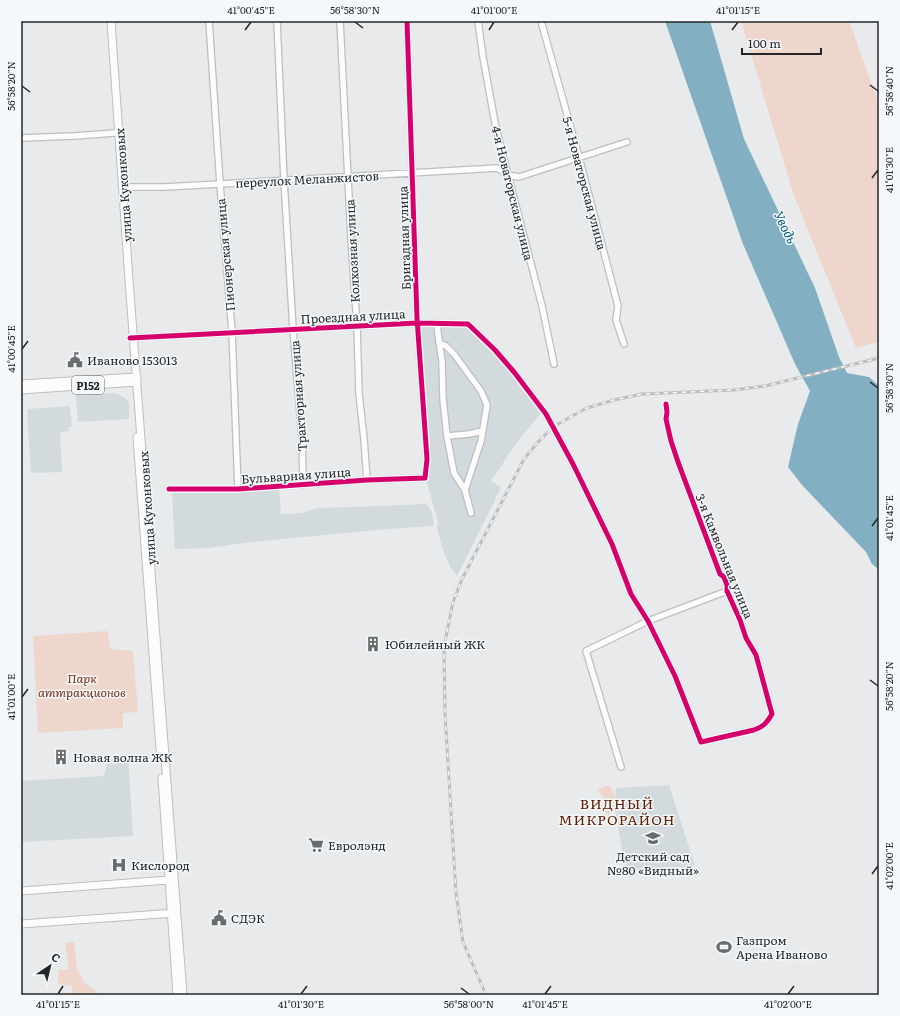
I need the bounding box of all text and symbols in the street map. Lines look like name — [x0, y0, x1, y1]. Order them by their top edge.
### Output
text: 41°00'45"E — [227, 2, 275, 17]
text: 56°58'30"N — [330, 2, 380, 17]
text: 41°01'00"E — [471, 2, 517, 17]
text: 41°01'15"E — [716, 2, 760, 17]
scale bar — [742, 30, 821, 56]
text: 100 m — [748, 34, 781, 52]
text: 56°58'20"N — [3, 61, 18, 111]
text: 56°58'40"N — [881, 66, 896, 116]
street label: 5-я Новаторская улица — [559, 114, 612, 252]
street label: 4-я Новаторская улица — [488, 124, 539, 263]
street label: улица Куконковых — [110, 127, 136, 243]
text: 41°01'30"E — [881, 147, 896, 193]
street label: переулок Меланжистов — [235, 166, 380, 192]
street label: Бригадная улица — [393, 185, 415, 290]
street label: Пионерская улица — [211, 197, 239, 312]
street label: Колхозная улица — [340, 198, 364, 303]
water label: Уводь — [770, 208, 802, 246]
street label: Проездная улица — [300, 304, 406, 328]
text: 41°00'45"E — [3, 325, 18, 373]
street label: Тракторная улица — [285, 339, 311, 452]
public building icon: Иваново 153013 — [66, 351, 84, 369]
place label: Иваново 153013 — [87, 351, 178, 369]
text: 56°58'30"N — [881, 363, 896, 413]
road number: Р152 — [72, 376, 104, 394]
street label: улица Куконковых — [134, 450, 160, 566]
street label: Бульварная улица — [240, 462, 352, 488]
street label: 3-я Камвольная улица — [692, 491, 759, 622]
text: 41°01'45"E — [881, 495, 896, 541]
building icon: Юбилейный ЖК — [364, 635, 382, 653]
place label: Юбилейный ЖК — [385, 635, 485, 653]
text: 56°58'20"N — [881, 661, 896, 711]
park label: Парк аттракционов — [38, 669, 126, 701]
text: 41°01'00"E — [3, 674, 18, 720]
building icon: Новая волна ЖК — [52, 748, 70, 766]
place label: Новая волна ЖК — [73, 748, 172, 766]
district label: ВИДНЫЙ МИКРОРАЙОН — [558, 793, 676, 829]
school or university icon: Детский сад №80 «Видный» — [644, 829, 662, 847]
supermarket icon: Евролэнд — [307, 836, 325, 854]
place label: Евролэнд — [328, 836, 386, 854]
text: 41°02'00"E — [881, 842, 896, 890]
place label: Детский сад №80 «Видный» — [607, 847, 699, 879]
hospital icon: Кислород — [110, 856, 128, 874]
place label: Кислород — [131, 856, 190, 874]
public building icon: СДЭК — [210, 909, 228, 927]
place label: СДЭК — [231, 909, 265, 927]
place label: Газпром Арена Иваново — [736, 931, 828, 963]
sports icon: Газпром Арена Иваново — [715, 938, 733, 956]
north arrow — [30, 946, 70, 986]
text: С — [49, 948, 64, 966]
text: 41°01'15"E — [36, 996, 80, 1011]
text: 41°01'30"E — [278, 996, 324, 1011]
text: 56°58'00"N — [444, 996, 494, 1011]
text: 41°01'45"E — [522, 996, 568, 1011]
text: 41°02'00"E — [764, 996, 812, 1011]

